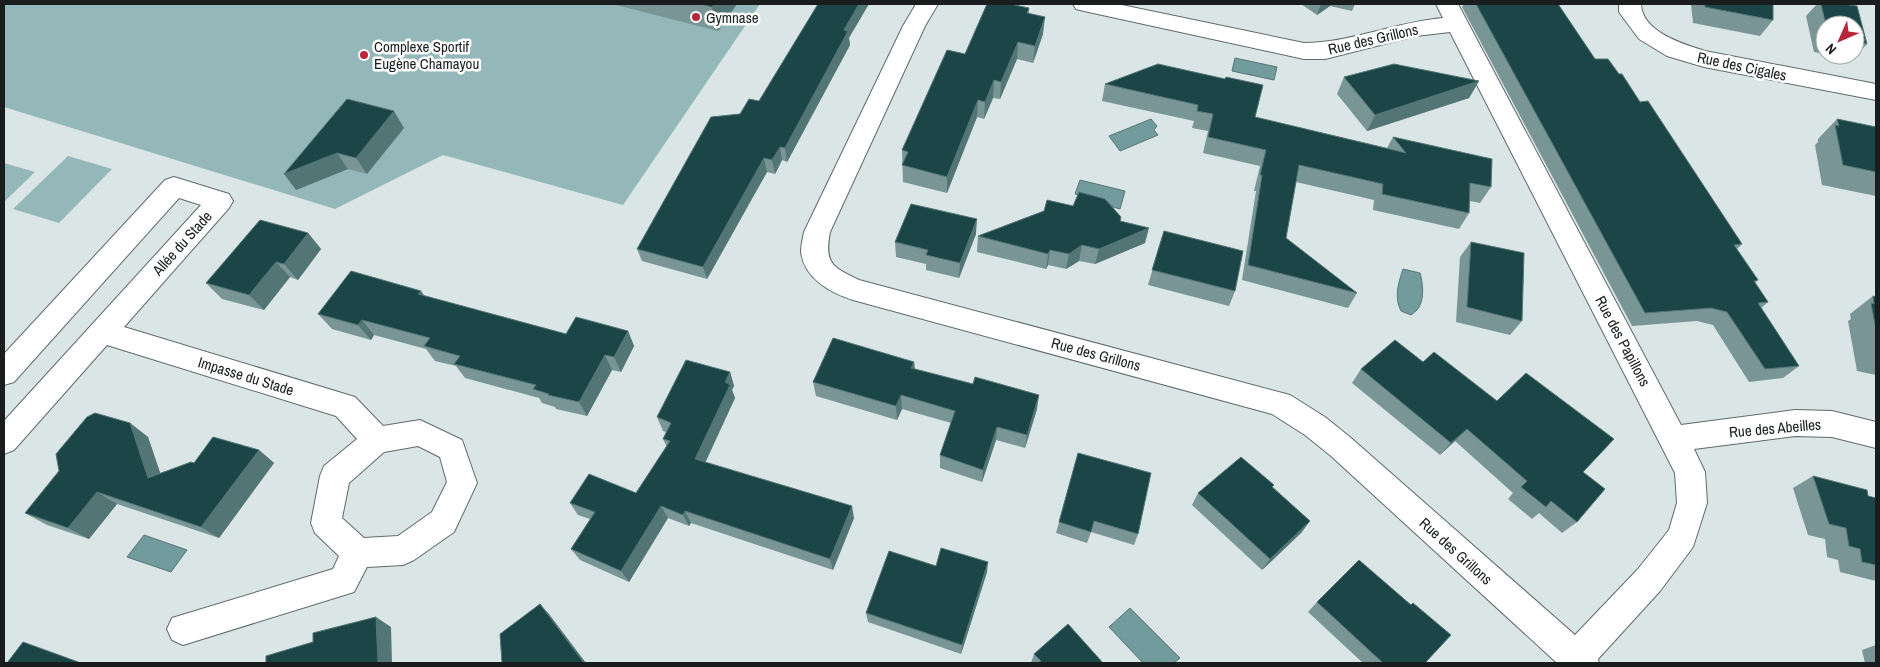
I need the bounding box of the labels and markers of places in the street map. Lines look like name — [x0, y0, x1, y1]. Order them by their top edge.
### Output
place label: Gymnase — [706, 7, 759, 28]
marker: Gymnase — [690, 11, 702, 23]
place label: Complexe Sportif Eugène Chamayou — [374, 36, 479, 74]
marker: Complexe Sportif Eugène Chamayou — [358, 49, 370, 61]

